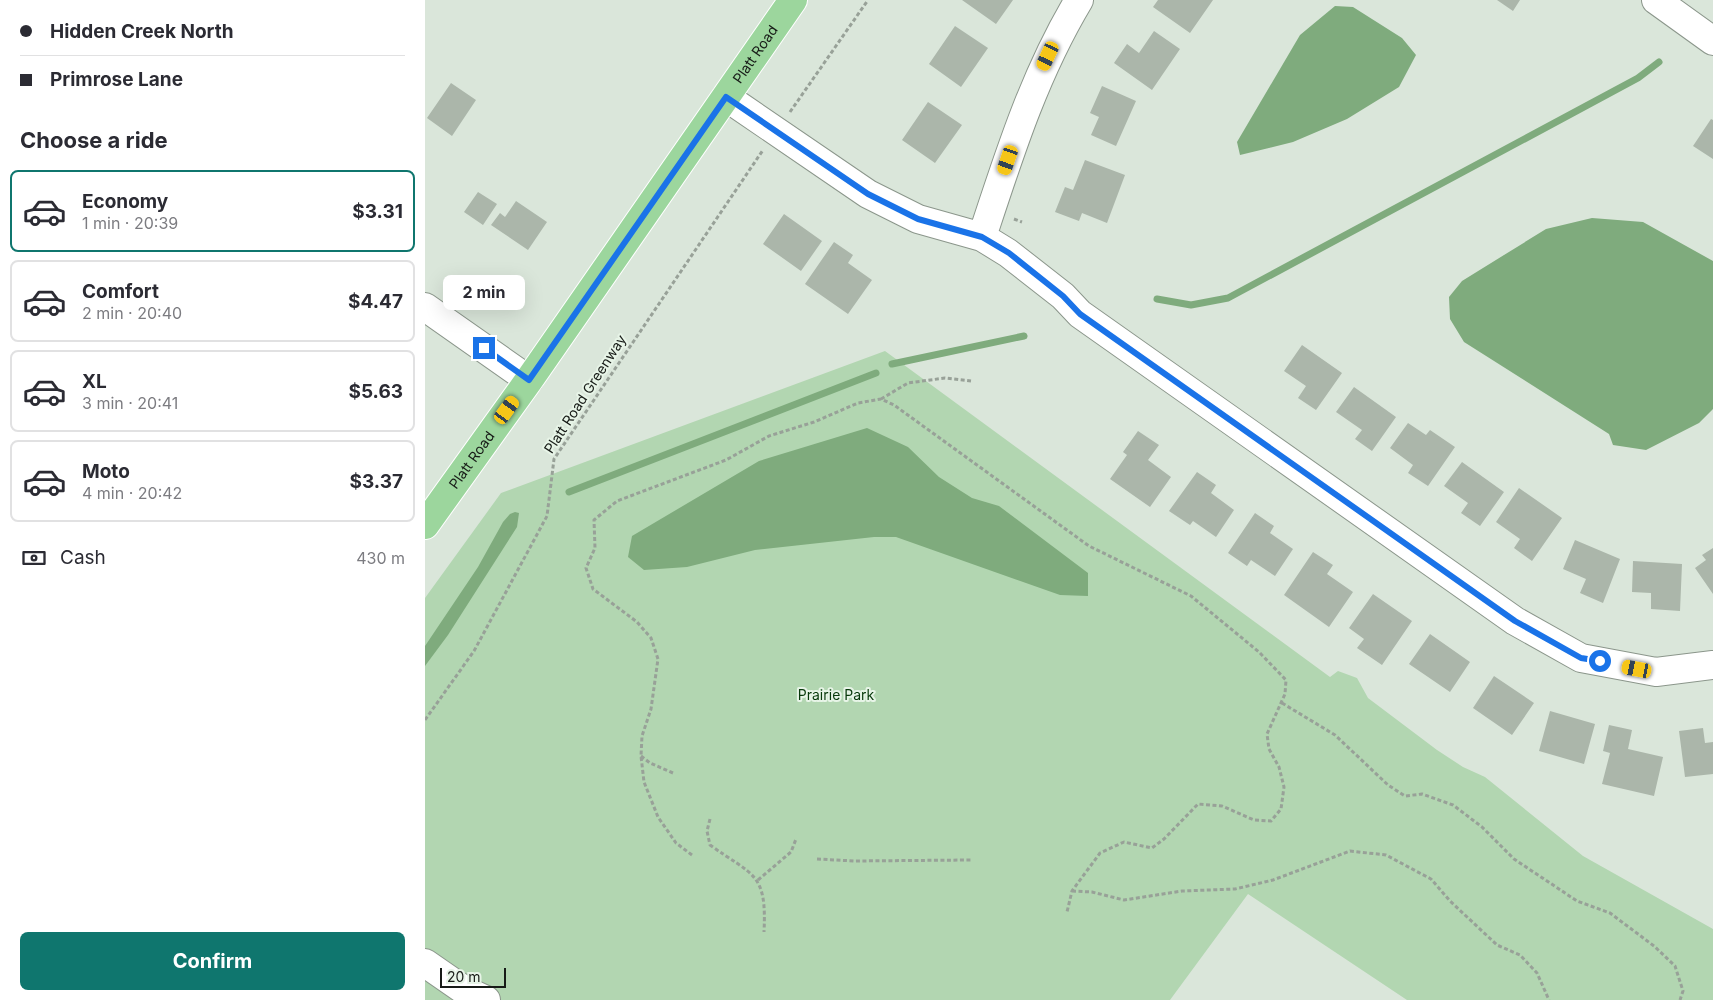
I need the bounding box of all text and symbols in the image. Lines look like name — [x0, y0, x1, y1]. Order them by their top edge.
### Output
text: Hidden Creek North — [50, 20, 234, 43]
street label: Platt Road — [729, 22, 781, 86]
car — [1034, 39, 1061, 73]
text: Primrose Lane — [50, 68, 183, 91]
text: Choose a ride — [20, 127, 168, 153]
car — [996, 143, 1019, 177]
icon: car — [22, 189, 67, 234]
text: Economy — [82, 190, 168, 213]
text: $3.31 — [352, 200, 403, 223]
text: 1 min · 20:39 — [82, 213, 178, 233]
callout: 2 min — [443, 276, 525, 310]
icon: car — [22, 279, 67, 324]
text: Comfort — [82, 280, 159, 303]
text: 2 min — [463, 282, 505, 302]
text: $4.47 — [348, 290, 403, 313]
text: 2 min · 20:40 — [82, 303, 182, 323]
street label: Platt Road Greenway — [540, 331, 629, 456]
route end — [473, 337, 495, 359]
icon: car — [22, 369, 67, 414]
text: XL — [82, 370, 107, 393]
text: $5.63 — [348, 380, 403, 403]
text: 3 min · 20:41 — [82, 393, 178, 413]
car — [492, 393, 521, 427]
street label: Platt Road — [445, 428, 498, 492]
icon: car — [22, 459, 67, 504]
text: Moto — [82, 460, 130, 483]
text: $3.37 — [349, 470, 403, 493]
text: 4 min · 20:42 — [82, 483, 182, 503]
icon: cash — [20, 544, 48, 572]
text: Cash — [60, 546, 106, 569]
text: 430 m — [356, 548, 405, 568]
route start — [1589, 650, 1611, 672]
car — [1620, 659, 1653, 679]
park label: Prairie Park — [798, 686, 875, 703]
button: Confirm — [20, 932, 405, 990]
scale bar — [440, 965, 506, 988]
text: 20 m — [447, 968, 481, 985]

